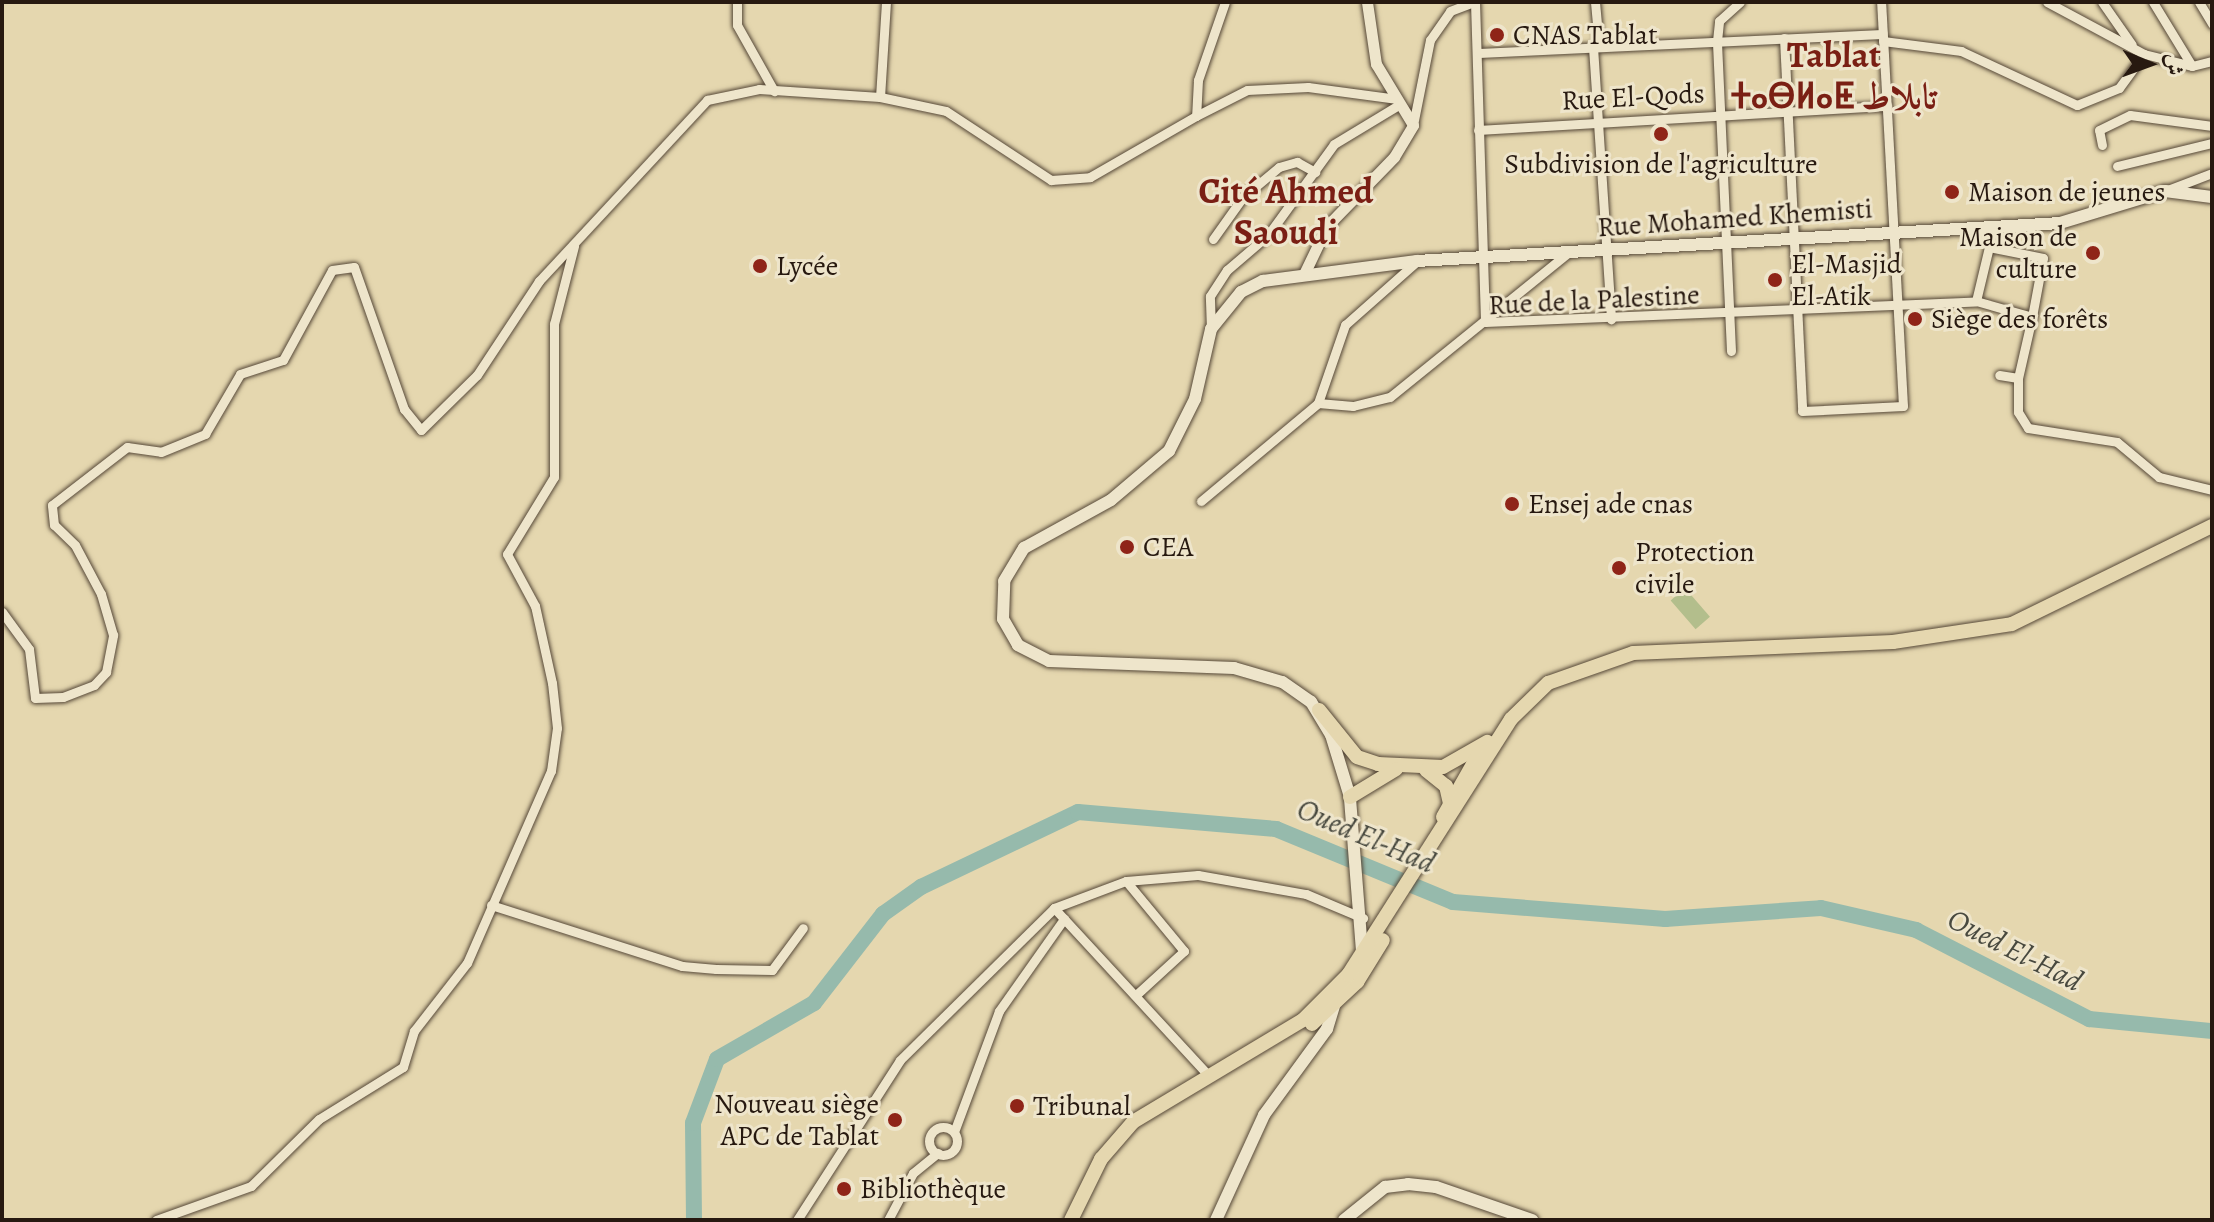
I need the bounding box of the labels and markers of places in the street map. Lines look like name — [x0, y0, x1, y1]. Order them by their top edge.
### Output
place label: CNAS Tablat — [1513, 18, 1657, 52]
marker: CNAS Tablat — [1488, 26, 1506, 44]
marker: Subdivision de l'agriculture — [1652, 125, 1670, 143]
place label: Subdivision de l'agriculture — [1504, 147, 1818, 181]
place label: Maison de jeunes — [1968, 175, 2165, 209]
marker: Maison de jeunes — [1943, 183, 1961, 201]
place label: Maison de culture — [1959, 220, 2077, 286]
marker: Maison de culture — [2084, 244, 2102, 262]
place label: El-Masjid El-Atik — [1791, 247, 1902, 313]
place label: Lycée — [776, 249, 838, 283]
marker: Lycée — [751, 257, 769, 275]
marker: El-Masjid El-Atik — [1766, 271, 1784, 289]
place label: Siège des forêts — [1931, 302, 2108, 336]
marker: Siège des forêts — [1906, 310, 1924, 328]
place label: Ensej ade cnas — [1528, 487, 1693, 521]
marker: Ensej ade cnas — [1503, 495, 1521, 513]
place label: CEA — [1143, 530, 1193, 564]
place label: Protection civile — [1635, 535, 1755, 601]
marker: CEA — [1118, 538, 1136, 556]
marker: Protection civile — [1610, 559, 1628, 577]
place label: Nouveau siège APC de Tablat — [714, 1087, 879, 1153]
place label: Tribunal — [1033, 1089, 1131, 1123]
marker: Tribunal — [1008, 1097, 1026, 1115]
marker: Nouveau siège APC de Tablat — [886, 1111, 904, 1129]
place label: Bibliothèque — [860, 1172, 1006, 1206]
marker: Bibliothèque — [835, 1180, 853, 1198]

